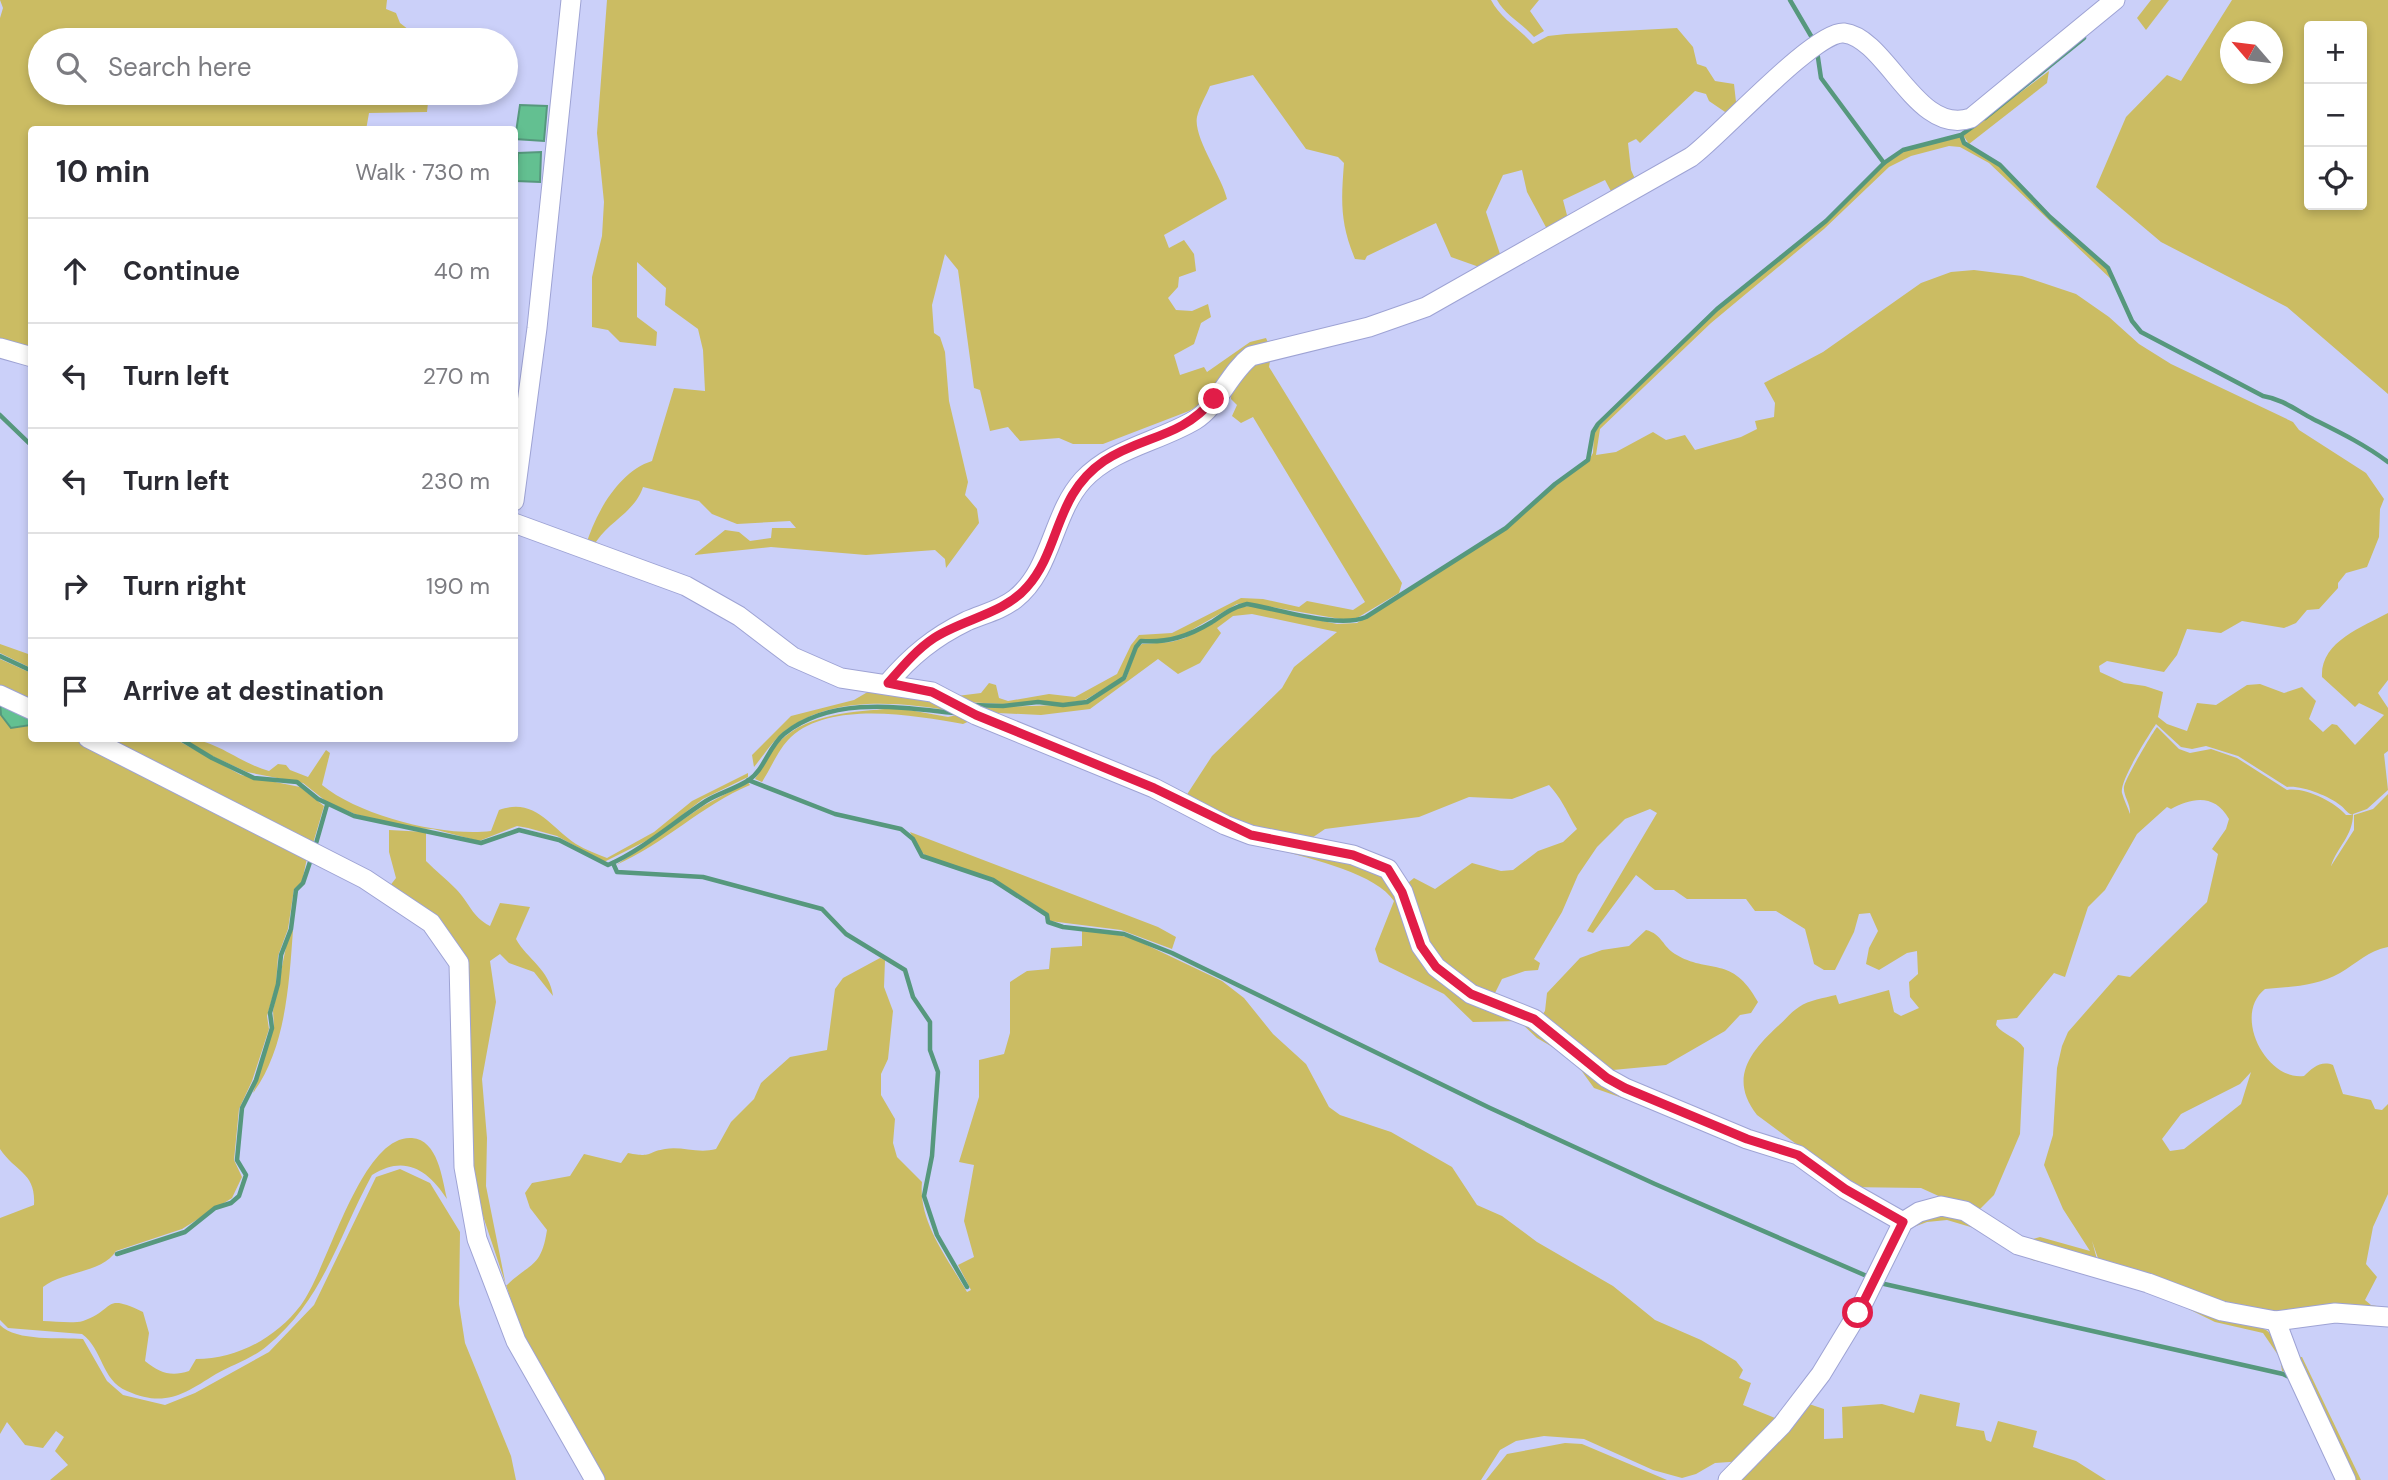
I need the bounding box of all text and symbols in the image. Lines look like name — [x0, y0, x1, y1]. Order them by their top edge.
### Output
north arrow — [2220, 21, 2283, 84]
map controls — [2304, 21, 2367, 210]
button: + — [2304, 21, 2367, 84]
search box — [28, 28, 518, 105]
icon: search — [52, 48, 90, 86]
text: Search here — [108, 50, 251, 84]
button: − — [2304, 84, 2367, 147]
button: locate — [2304, 147, 2367, 210]
text: 10 min — [56, 152, 150, 191]
text: Walk · 730 m — [355, 157, 490, 187]
icon: ahead — [56, 252, 94, 290]
text: Continue — [123, 254, 240, 288]
text: 40 m — [434, 256, 490, 286]
icon: left — [56, 357, 94, 395]
text: Turn left — [123, 359, 230, 393]
text: 270 m — [423, 361, 490, 391]
route end — [1198, 383, 1229, 414]
icon: left — [56, 462, 94, 500]
text: Turn left — [123, 464, 230, 498]
text: 230 m — [421, 466, 490, 496]
icon: right — [56, 567, 94, 605]
text: Turn right — [123, 569, 247, 603]
text: 190 m — [426, 571, 490, 601]
icon: arrive — [56, 672, 94, 710]
text: Arrive at destination — [123, 674, 384, 708]
route start — [1842, 1297, 1873, 1328]

